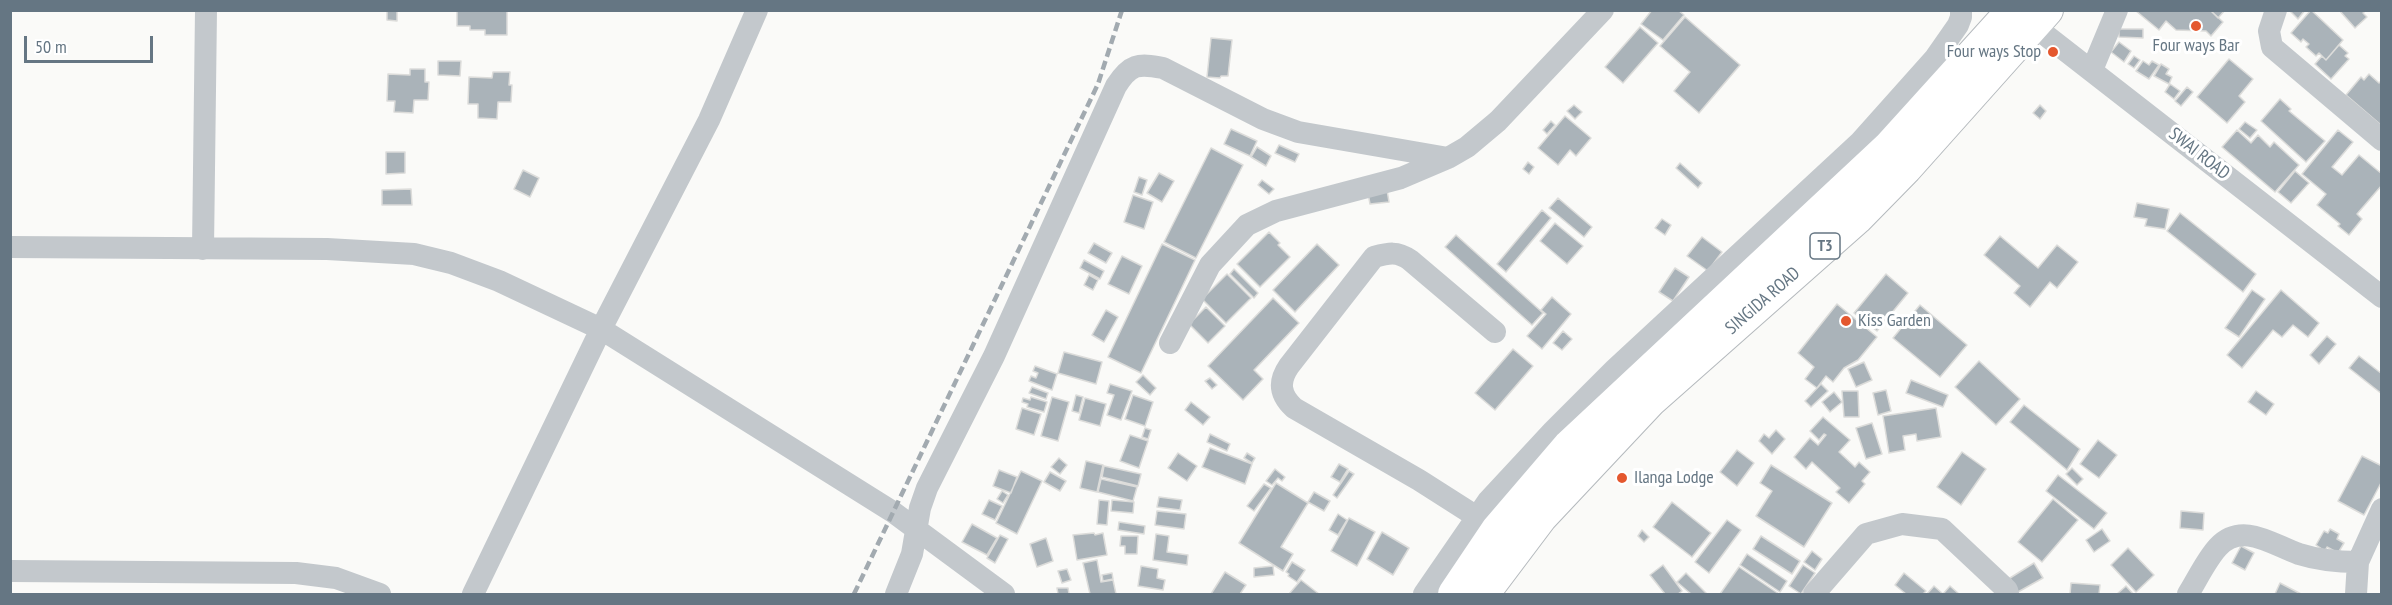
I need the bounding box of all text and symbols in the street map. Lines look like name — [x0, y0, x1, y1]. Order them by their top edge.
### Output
marker: Four ways Bar — [2189, 19, 2203, 33]
scale bar — [27, 24, 156, 62]
text: 50 m — [35, 35, 67, 58]
place label: Four ways Bar — [2153, 35, 2239, 57]
place label: Four ways Stop — [1947, 41, 2041, 63]
marker: Four ways Stop — [2046, 45, 2060, 59]
street label: SWAI ROAD — [2164, 123, 2234, 185]
road number: T3 — [1810, 233, 1840, 259]
street label: SINGIDA ROAD — [1721, 263, 1805, 339]
place label: Kiss Garden — [1858, 310, 1931, 332]
marker: Kiss Garden — [1839, 314, 1853, 328]
place label: Ilanga Lodge — [1634, 467, 1714, 489]
marker: Ilanga Lodge — [1615, 471, 1629, 485]

